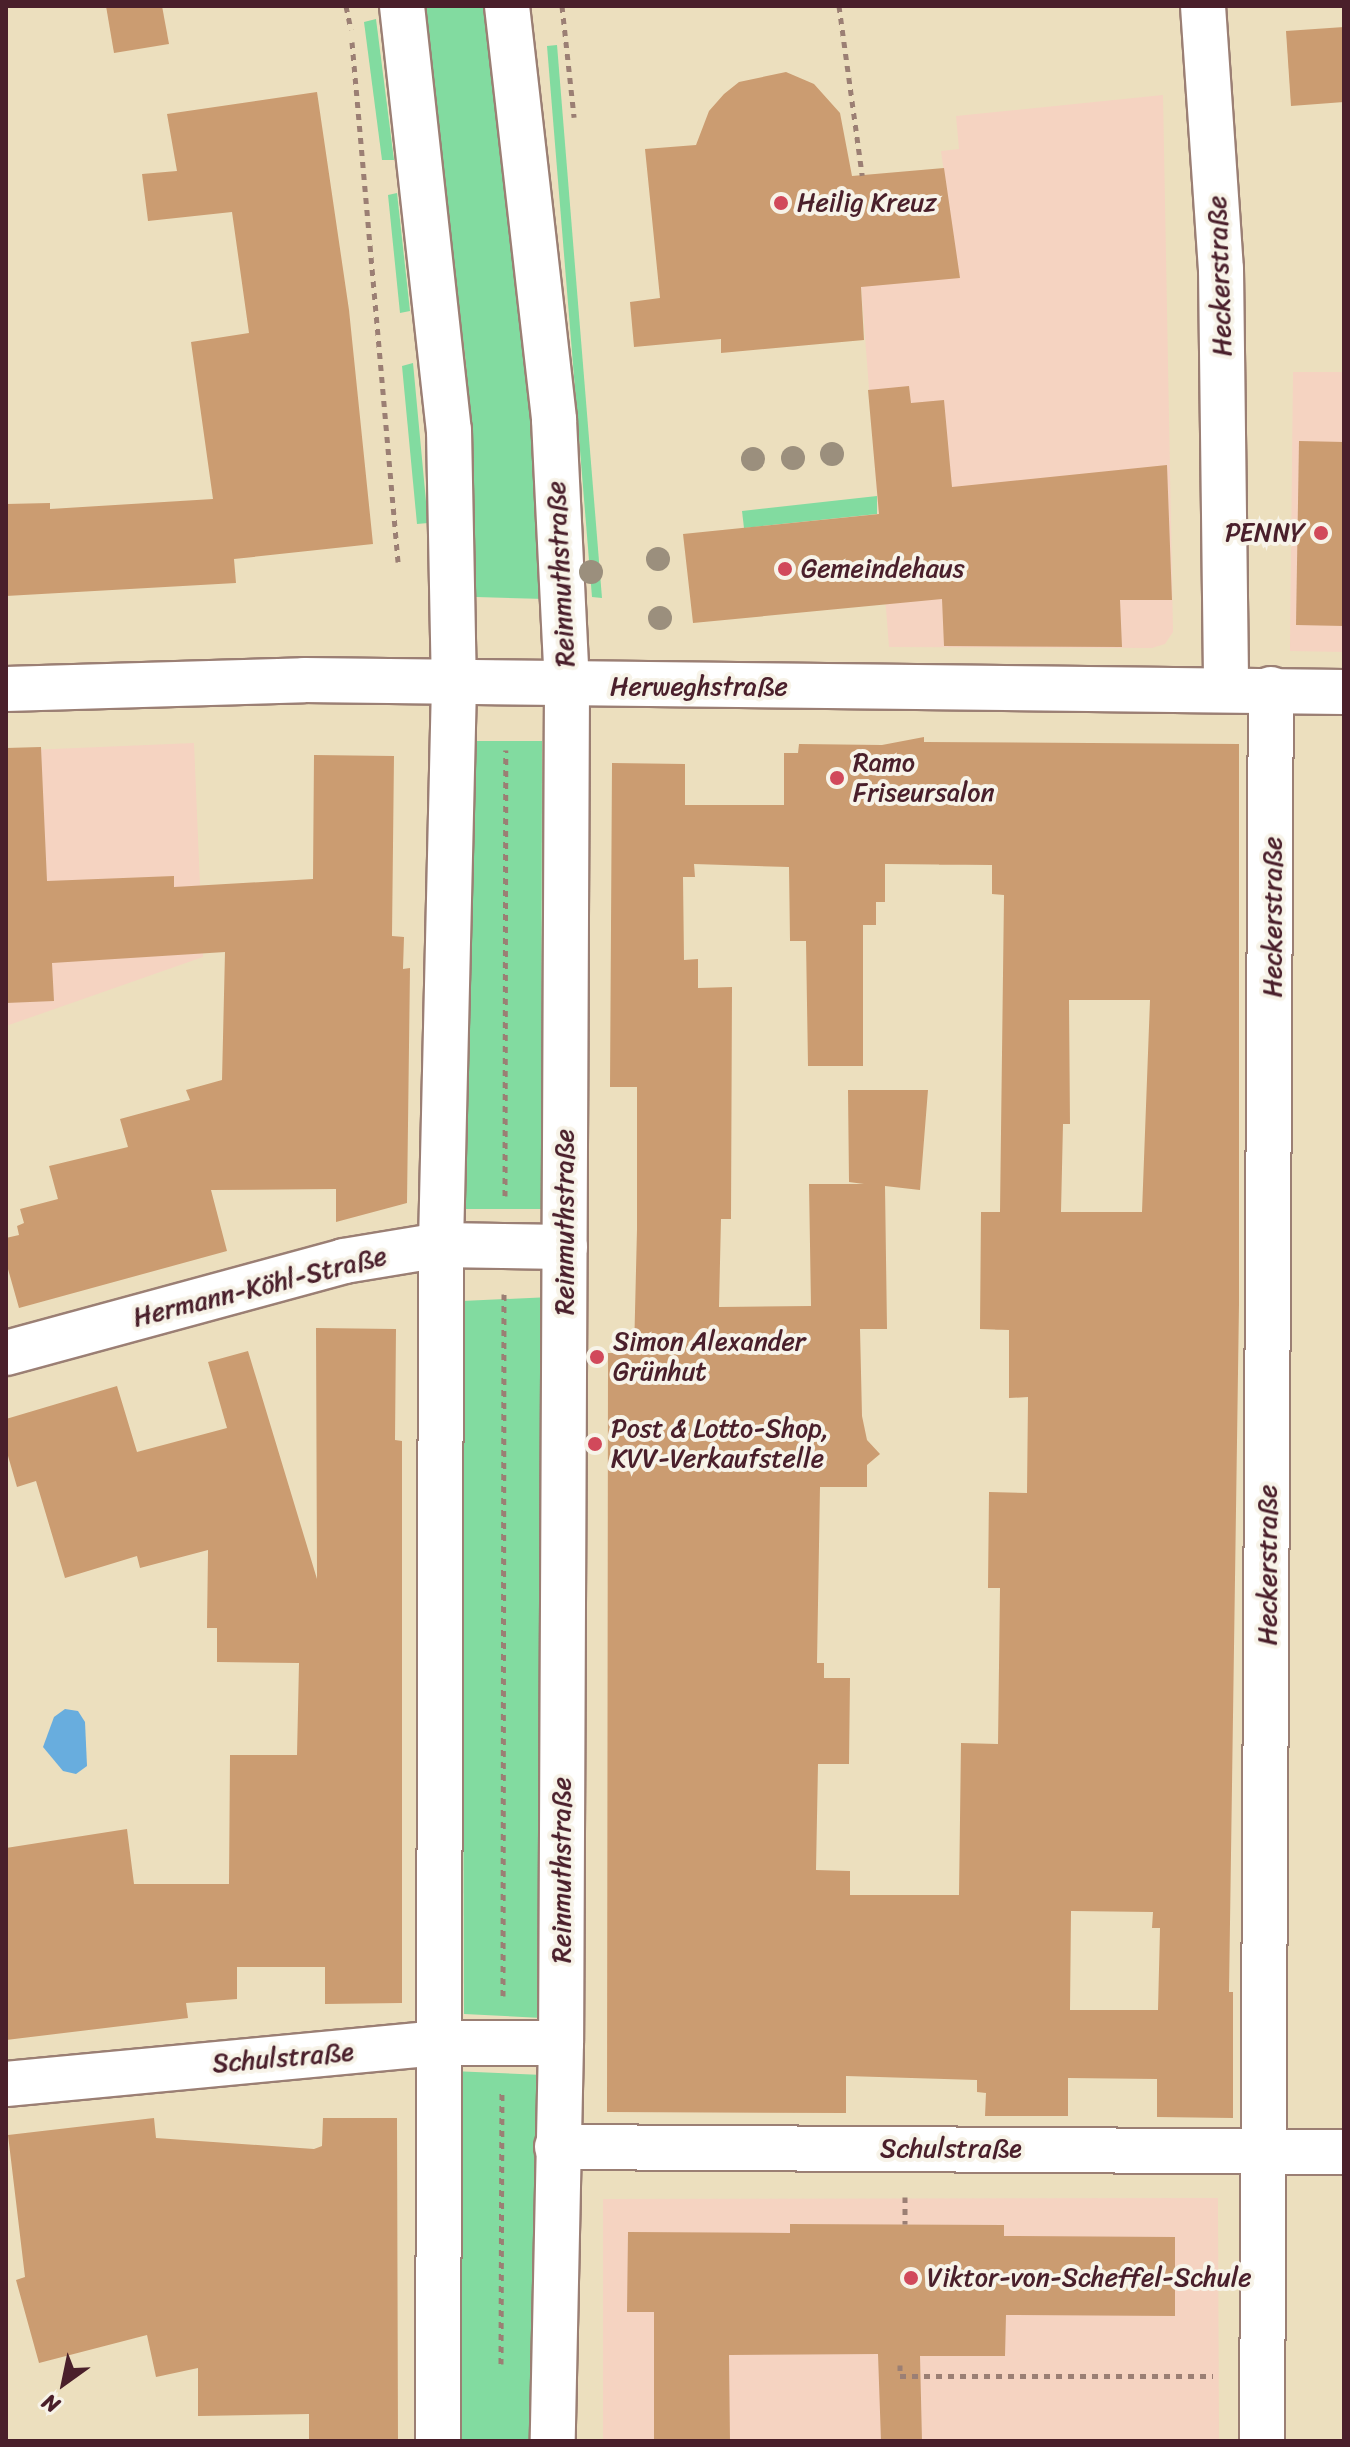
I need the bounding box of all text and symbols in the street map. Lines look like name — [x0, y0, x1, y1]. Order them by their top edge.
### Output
place label: Heilig Kreuz — [797, 187, 937, 219]
marker: Heilig Kreuz — [772, 194, 790, 212]
street label: Heckerstraße — [1202, 195, 1238, 357]
street label: Reinmuthstraße — [541, 480, 581, 668]
place label: PENNY — [1225, 517, 1305, 549]
marker: PENNY — [1312, 524, 1330, 542]
place label: Gemeindehaus — [801, 553, 965, 585]
marker: Gemeindehaus — [776, 560, 794, 578]
street label: Herweghstraße — [610, 671, 788, 703]
place label: Ramo Friseursalon — [853, 747, 995, 808]
marker: Ramo Friseursalon — [828, 769, 846, 787]
street label: Heckerstraße — [1257, 837, 1289, 997]
street label: Reinmuthstraße — [549, 1129, 581, 1315]
street label: Hermann-Köhl-Straße — [130, 1240, 390, 1334]
place label: Simon Alexander Grünhut — [613, 1326, 806, 1388]
marker: Simon Alexander Grünhut — [588, 1348, 606, 1366]
place label: Post & Lotto-Shop, KVV-Verkaufstelle — [611, 1413, 829, 1474]
marker: Post & Lotto-Shop, KVV-Verkaufstelle — [586, 1435, 604, 1453]
street label: Heckerstraße — [1252, 1485, 1284, 1645]
street label: Reinmuthstraße — [546, 1777, 578, 1963]
street label: Schulstraße — [211, 2036, 355, 2080]
street label: Schulstraße — [880, 2133, 1022, 2165]
place label: Viktor-von-Scheffel-Schule — [927, 2262, 1252, 2294]
marker: Viktor-von-Scheffel-Schule — [902, 2269, 920, 2287]
north arrow — [24, 2343, 104, 2423]
text: N — [34, 2383, 68, 2424]

